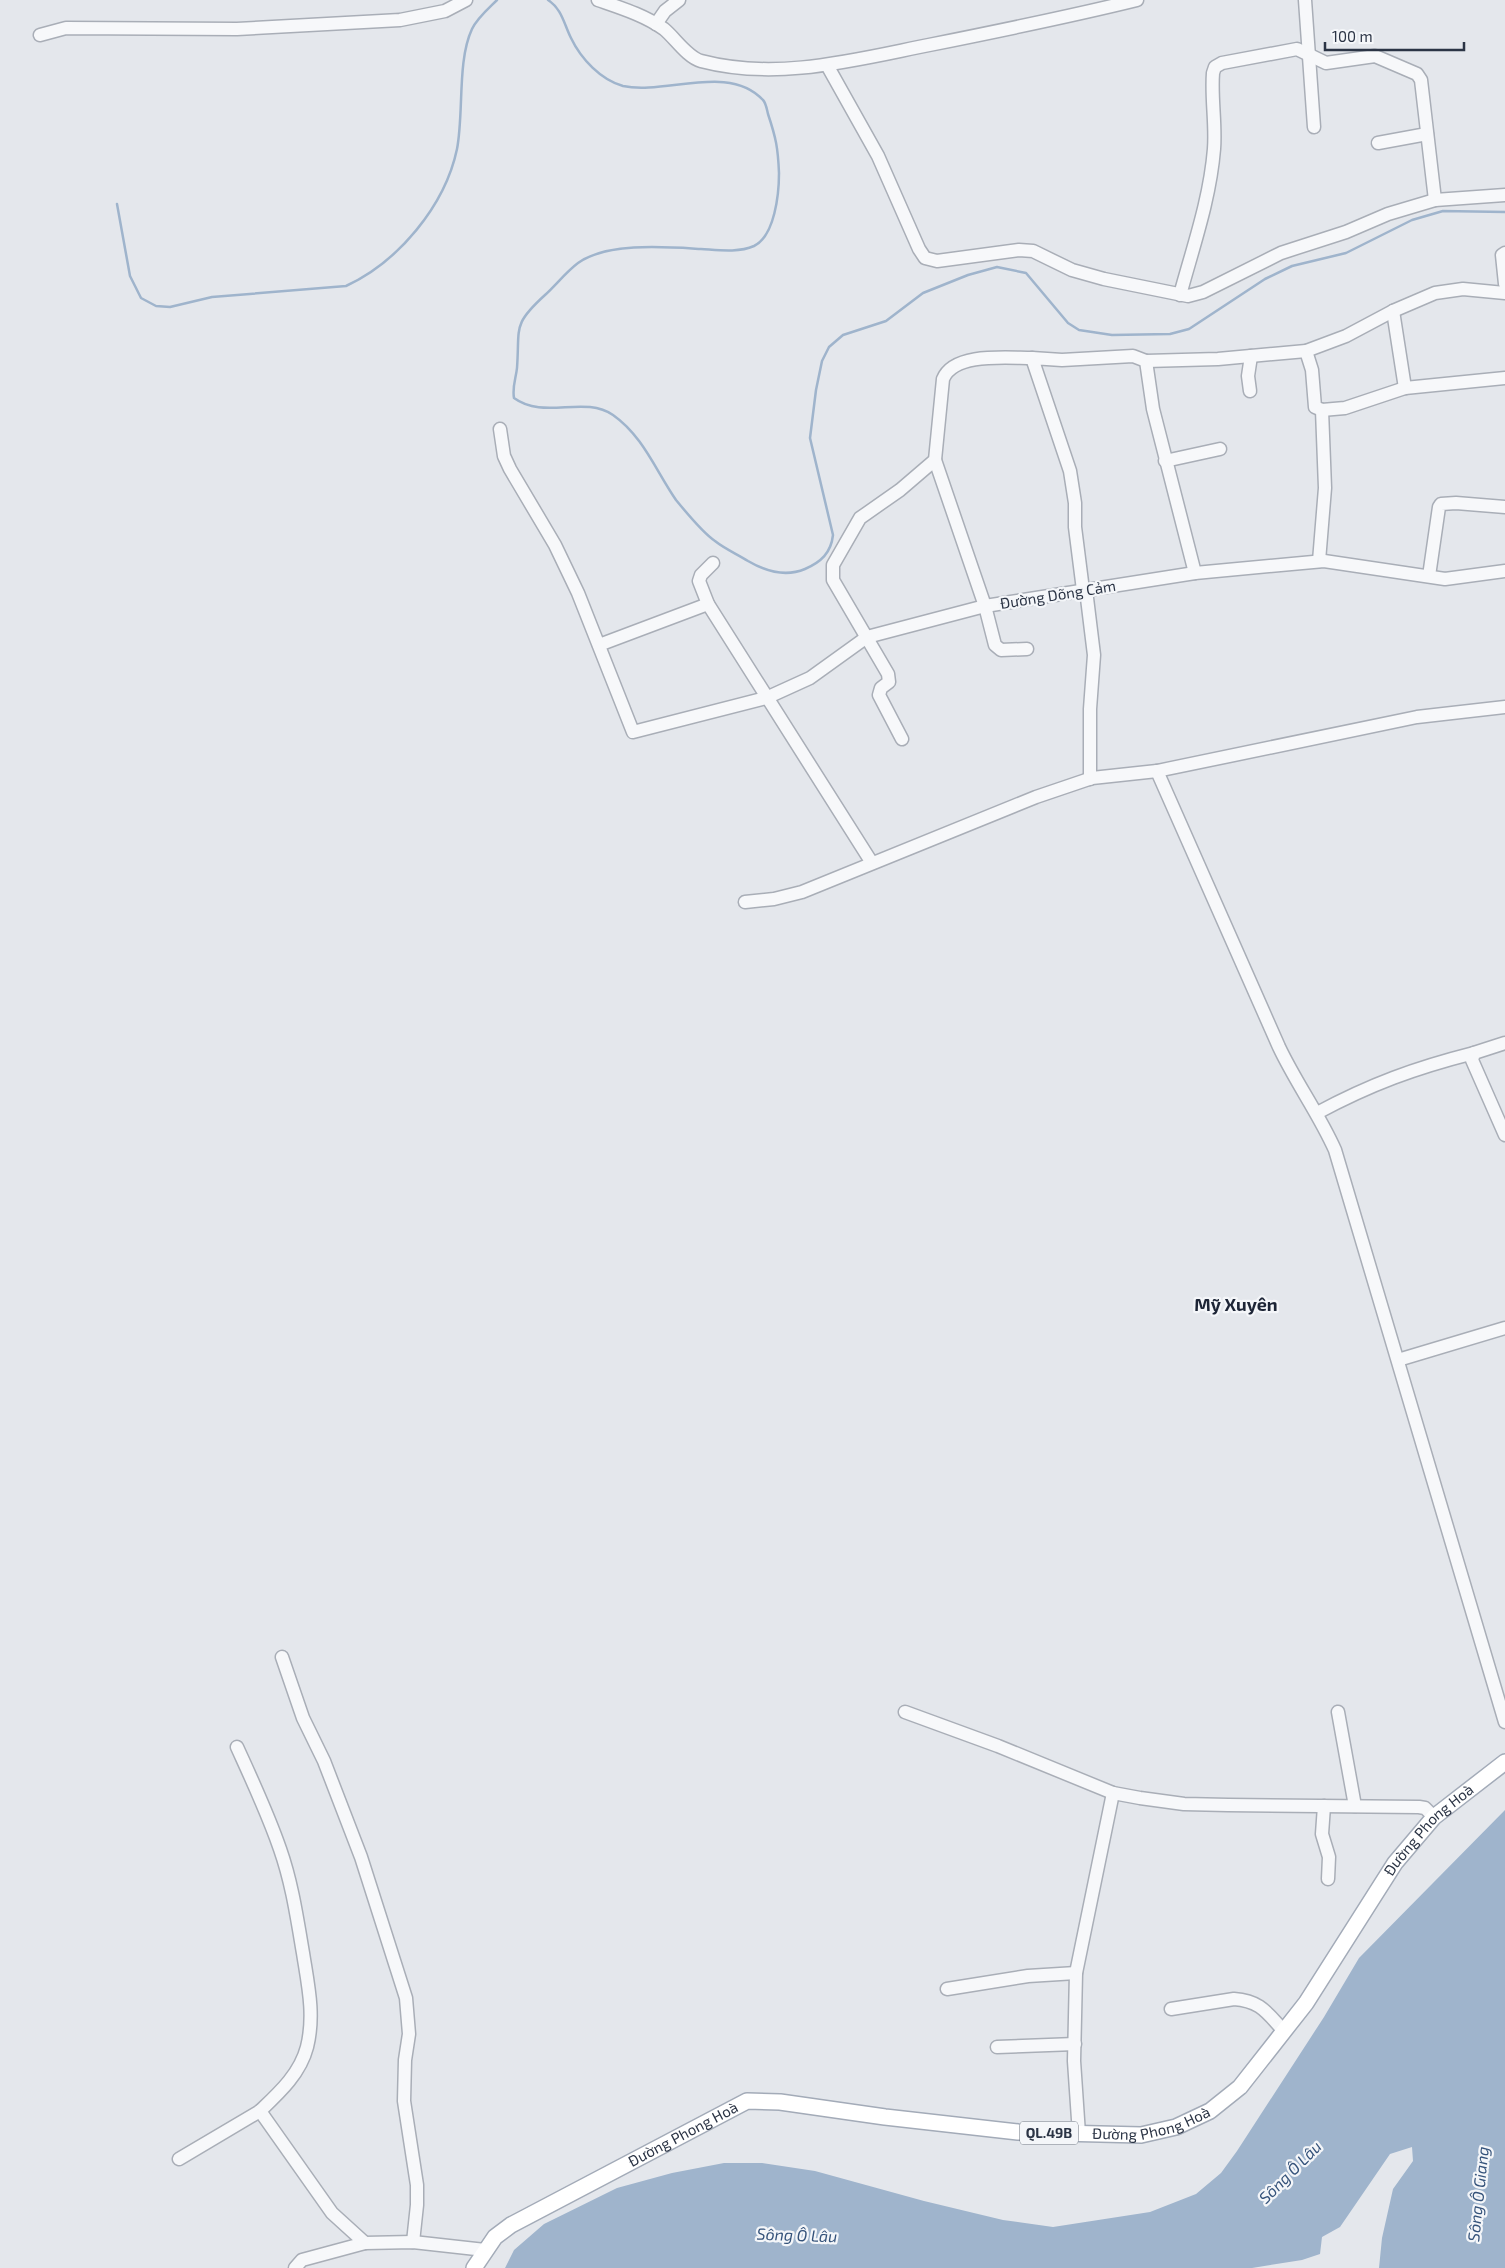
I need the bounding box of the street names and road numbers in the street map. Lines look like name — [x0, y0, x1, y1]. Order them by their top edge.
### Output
street label: Đường Dõng Cảm — [999, 576, 1117, 612]
street label: Đường Phong Hoà — [1379, 1780, 1477, 1879]
street label: Đường Phong Hoà — [625, 2097, 741, 2170]
street label: Đường Phong Hoà — [1092, 2102, 1213, 2143]
road number: QL.49B — [1020, 2122, 1078, 2144]

